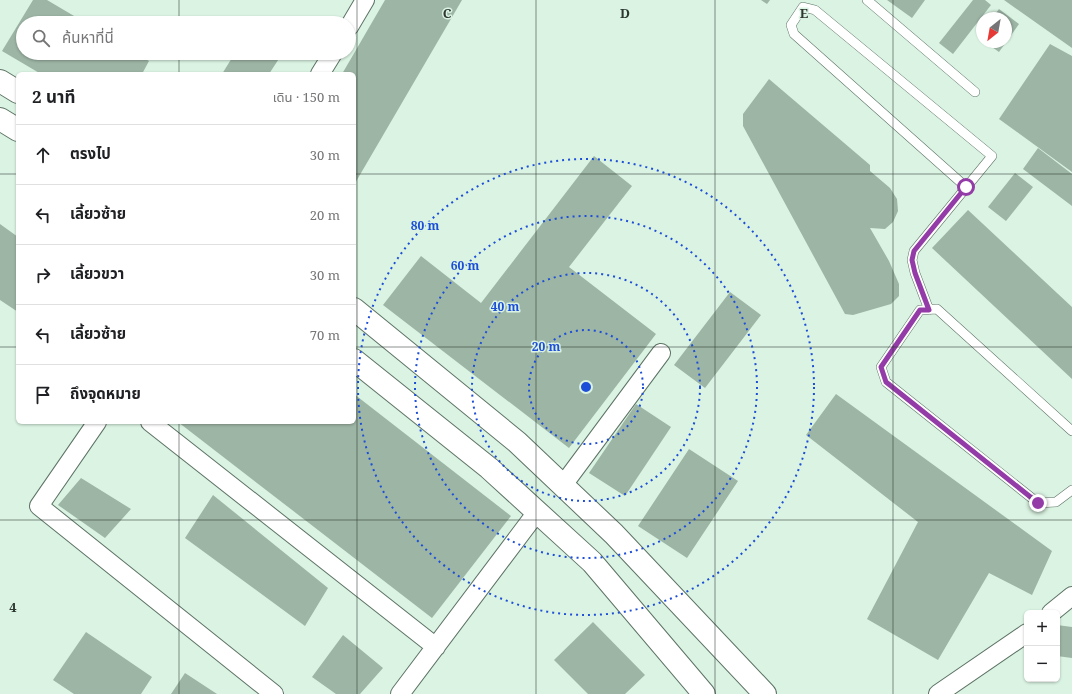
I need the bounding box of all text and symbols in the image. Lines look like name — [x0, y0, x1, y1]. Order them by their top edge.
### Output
text: C — [443, 4, 452, 22]
text: D — [620, 4, 630, 22]
text: E — [800, 4, 809, 22]
north arrow — [976, 12, 1012, 48]
search box — [16, 16, 356, 60]
icon: search — [30, 27, 52, 49]
text: ค้นหาที่นี่ — [62, 27, 114, 47]
text: 2 นาที — [32, 85, 75, 108]
text: เดิน · 150 m — [273, 88, 340, 106]
text: ตรงไป — [70, 143, 111, 163]
icon: ahead — [32, 144, 54, 166]
text: 30 m — [310, 146, 340, 164]
route start — [957, 178, 975, 196]
text: เลี้ยวซ้าย — [70, 203, 126, 223]
icon: left — [32, 204, 54, 226]
text: 20 m — [310, 206, 340, 224]
text: 80 m — [411, 217, 439, 234]
text: 60 m — [451, 257, 479, 274]
text: เลี้ยวขวา — [70, 263, 124, 283]
icon: right — [32, 264, 54, 286]
text: 30 m — [310, 266, 340, 284]
text: 40 m — [491, 298, 519, 315]
text: เลี้ยวซ้าย — [70, 323, 126, 343]
icon: left — [32, 324, 54, 346]
text: 70 m — [310, 326, 340, 344]
text: 20 m — [532, 338, 560, 355]
centre of rings — [579, 380, 593, 394]
text: ถึงจุดหมาย — [70, 383, 141, 403]
icon: arrive — [32, 384, 54, 406]
route end — [1029, 494, 1047, 512]
text: 4 — [9, 598, 17, 616]
map controls — [1024, 610, 1060, 682]
button: + — [1024, 610, 1060, 646]
button: − — [1024, 646, 1060, 682]

